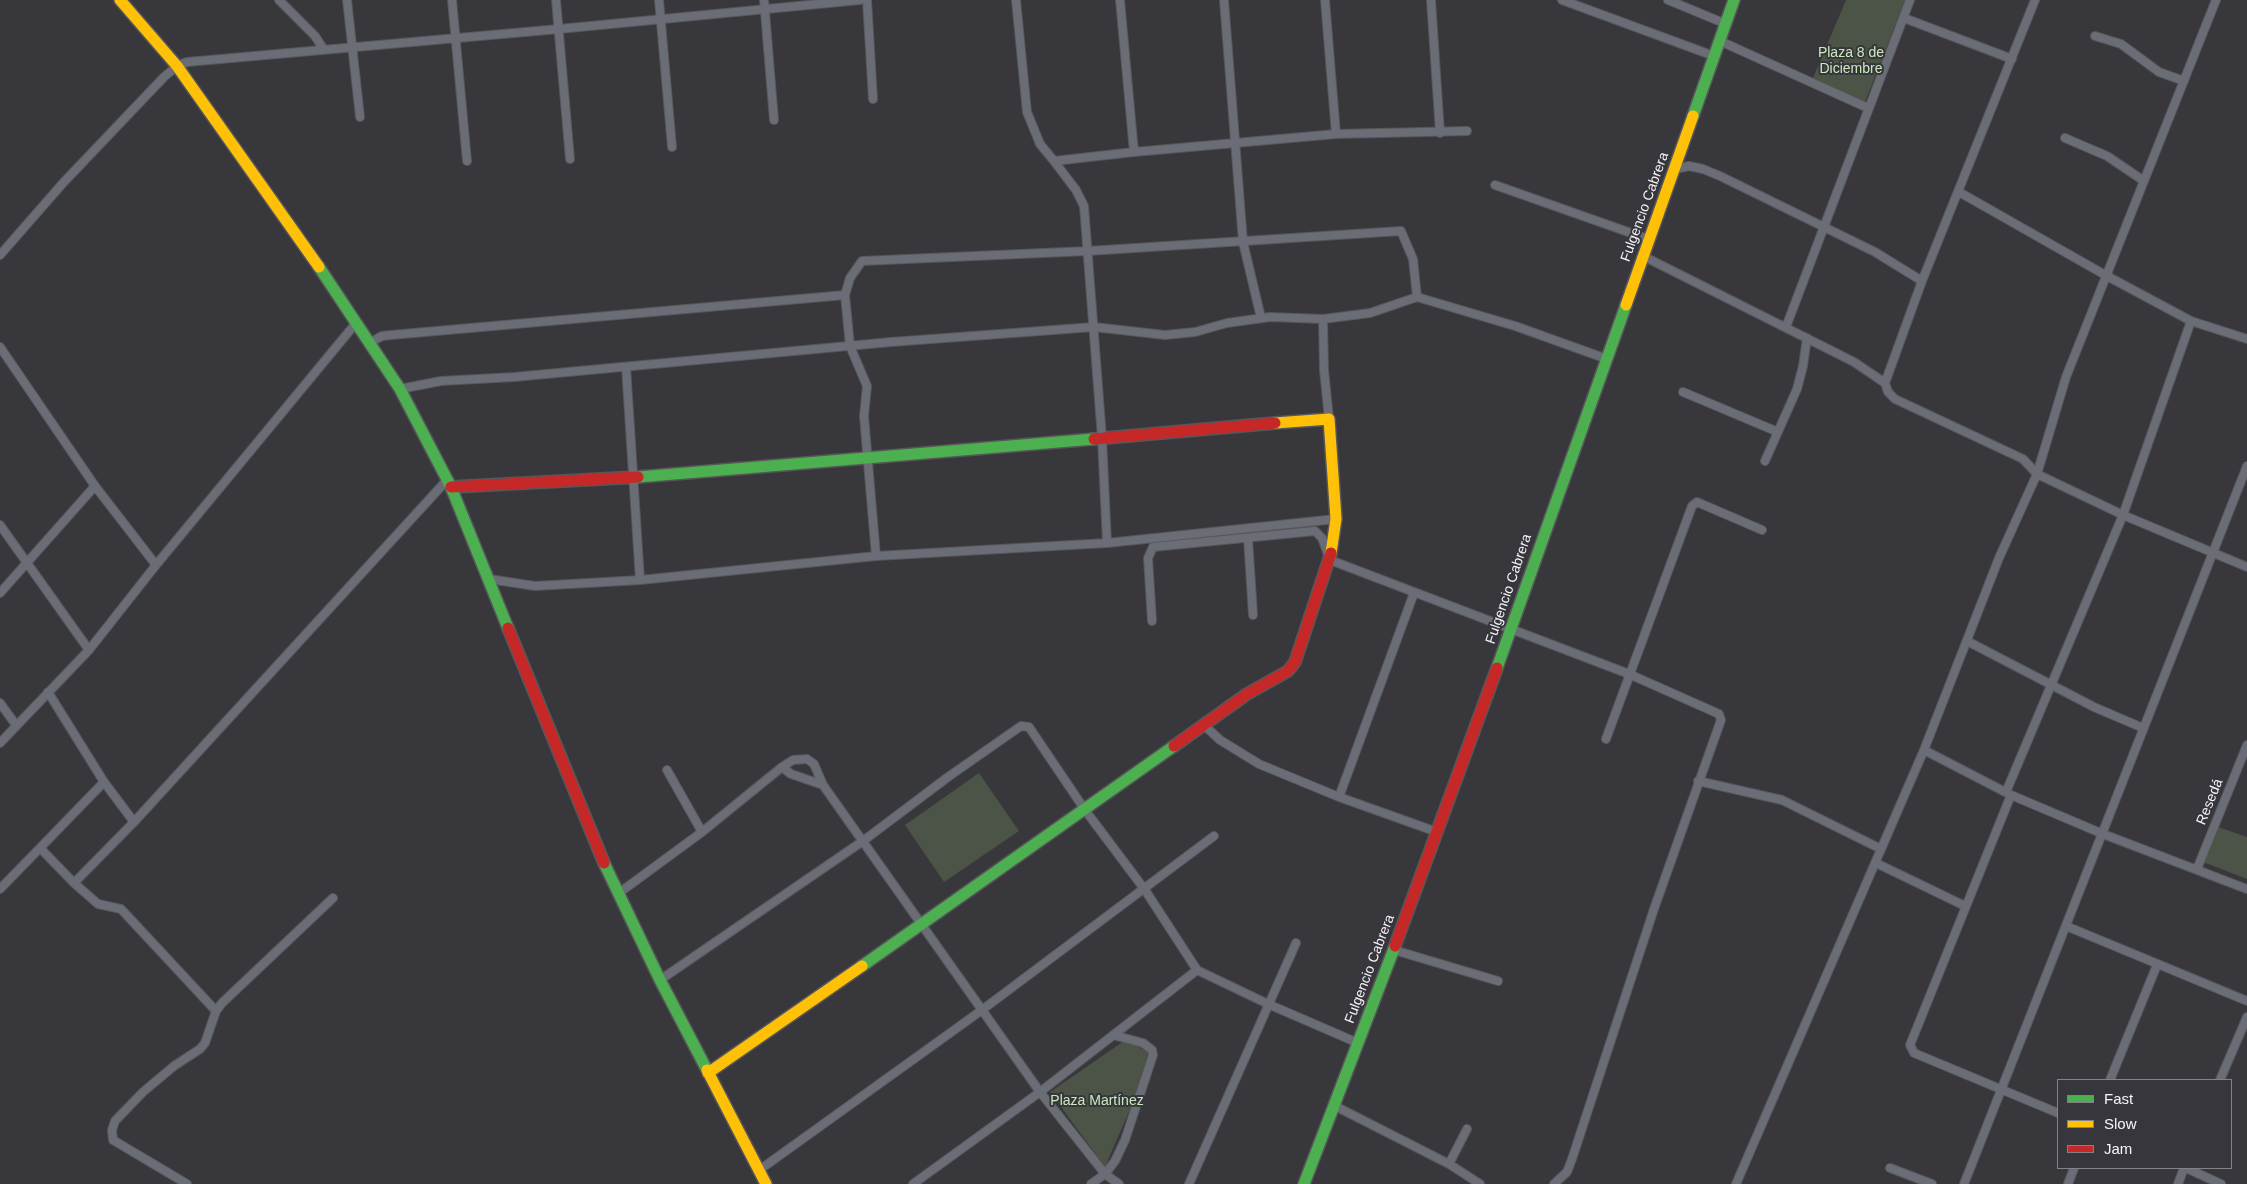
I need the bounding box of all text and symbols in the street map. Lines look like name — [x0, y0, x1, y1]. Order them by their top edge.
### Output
park label: Plaza 8 de Diciembre — [1818, 45, 1884, 78]
street label: Fulgencio Cabrera — [1617, 150, 1673, 264]
street label: Fulgencio Cabrera — [1482, 532, 1536, 646]
street label: Resedá — [2193, 776, 2227, 828]
street label: Fulgencio Cabrera — [1342, 912, 1398, 1026]
legend — [2057, 1079, 2232, 1169]
text: Fast — [2104, 1090, 2133, 1107]
park label: Plaza Martínez — [1050, 1093, 1144, 1109]
text: Slow — [2104, 1115, 2137, 1132]
text: Jam — [2104, 1140, 2132, 1157]

